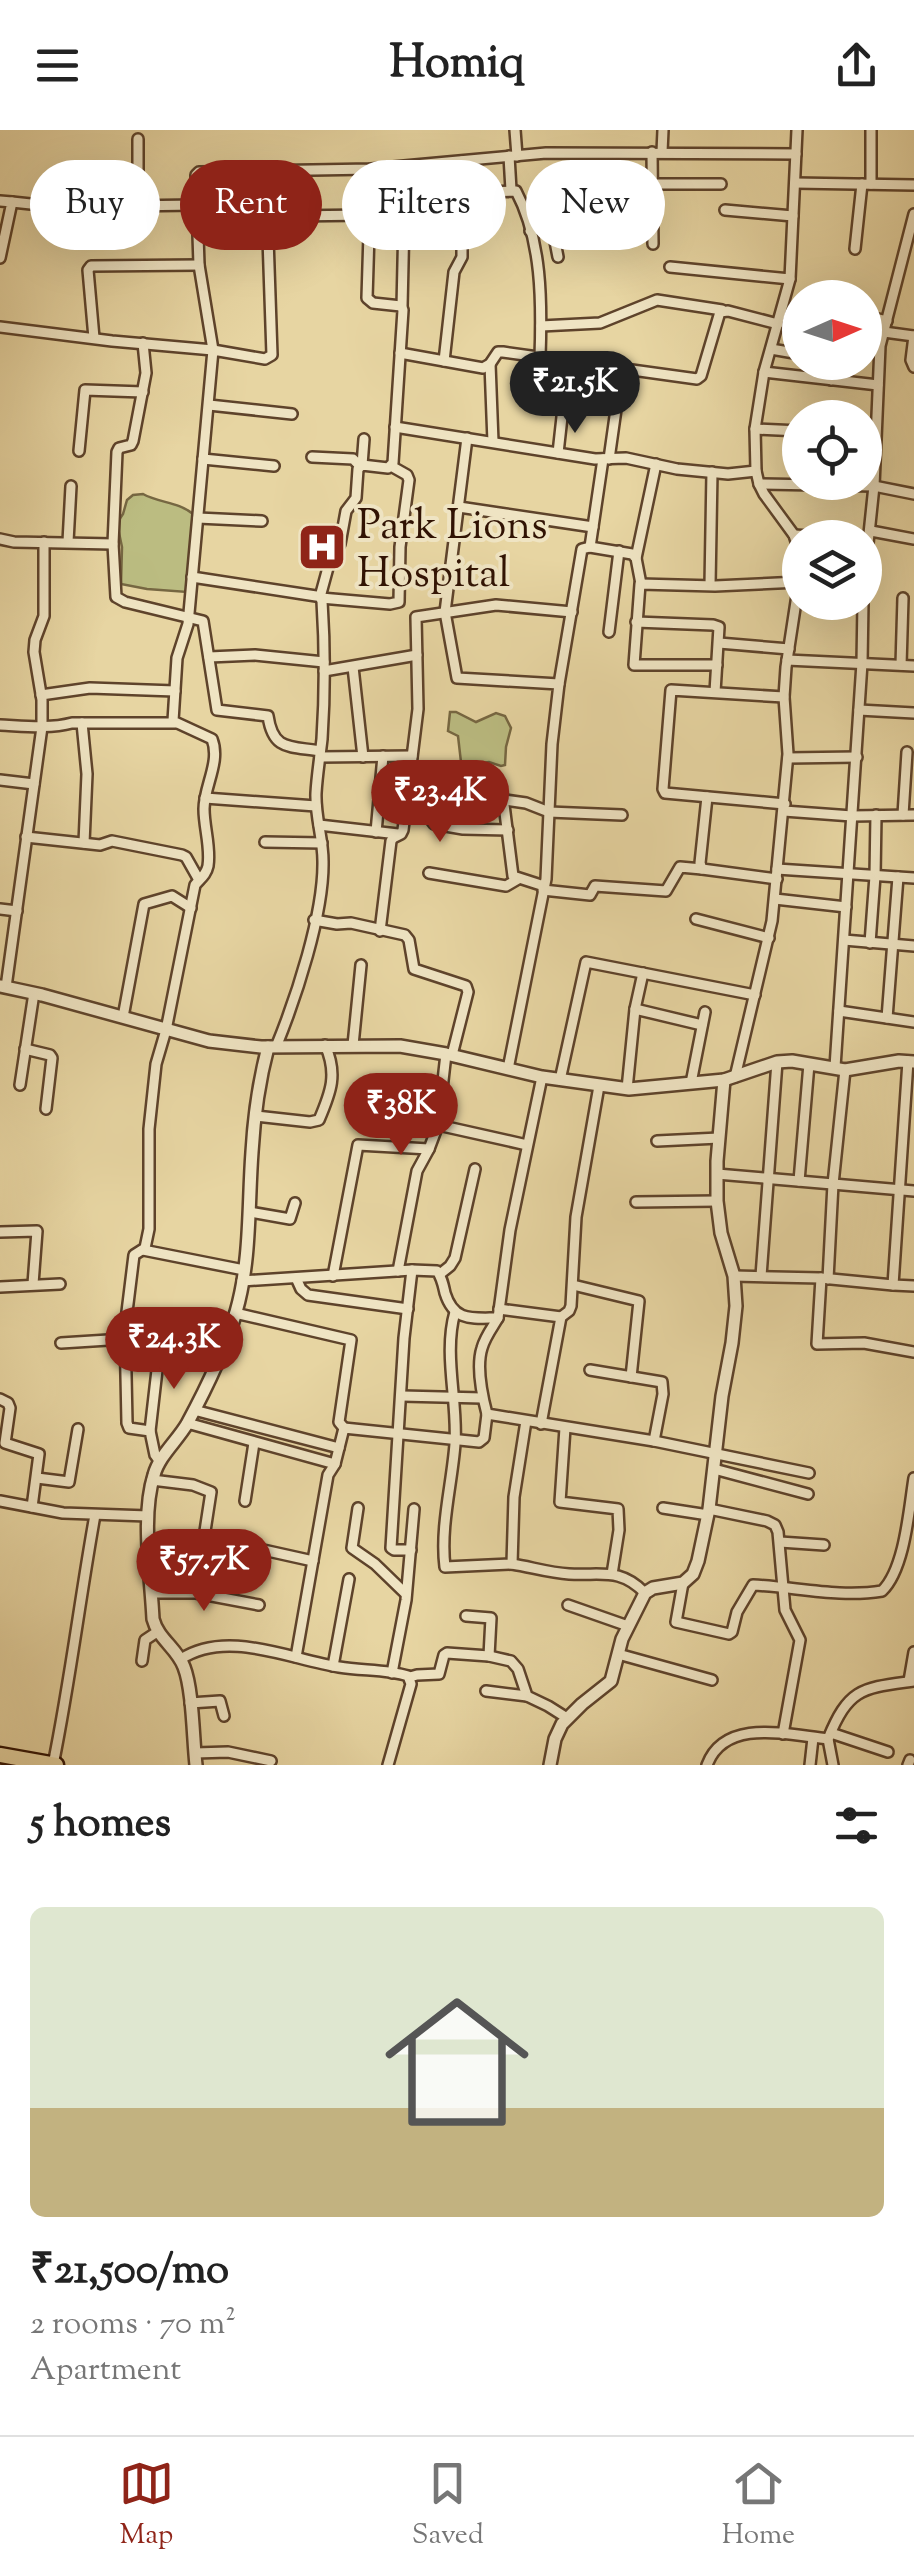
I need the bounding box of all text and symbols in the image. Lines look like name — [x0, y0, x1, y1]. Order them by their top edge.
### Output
text: Homiq — [389, 33, 525, 98]
icon: menu — [30, 38, 85, 93]
icon: share — [829, 38, 884, 93]
chip: Buy — [30, 160, 160, 250]
chip: Rent — [180, 160, 322, 250]
chip: Filters — [342, 160, 506, 250]
chip: New — [526, 160, 665, 250]
north arrow — [782, 280, 882, 380]
map controls — [782, 280, 882, 620]
pin: ₹21.5K — [494, 351, 656, 436]
text: ₹21.5K — [532, 360, 618, 406]
button: locate — [782, 400, 882, 500]
place label: Park Lions Hospital — [357, 498, 548, 606]
button: layers — [782, 520, 882, 620]
hospital icon: Park Lions Hospital — [296, 521, 348, 573]
pin: ₹23.4K — [359, 760, 521, 845]
text: ₹23.4K — [393, 769, 487, 815]
pin: ₹38K — [342, 1073, 460, 1158]
text: ₹38K — [366, 1082, 436, 1128]
pin: ₹24.3K — [93, 1307, 255, 1392]
text: ₹24.3K — [127, 1316, 221, 1362]
pin: ₹57.7K — [123, 1529, 285, 1614]
text: ₹57.7K — [158, 1538, 250, 1584]
text: 5 homes — [30, 1795, 171, 1855]
icon: filters — [829, 1798, 884, 1853]
icon: home — [367, 1972, 547, 2152]
text: ₹21,500/mo — [30, 2242, 229, 2302]
text: 2 rooms · 70 m² — [30, 2302, 236, 2348]
text: Apartment — [30, 2348, 181, 2394]
tab: Map — [119, 2456, 174, 2556]
tab: Saved — [412, 2456, 484, 2556]
tab: Home — [722, 2456, 795, 2556]

